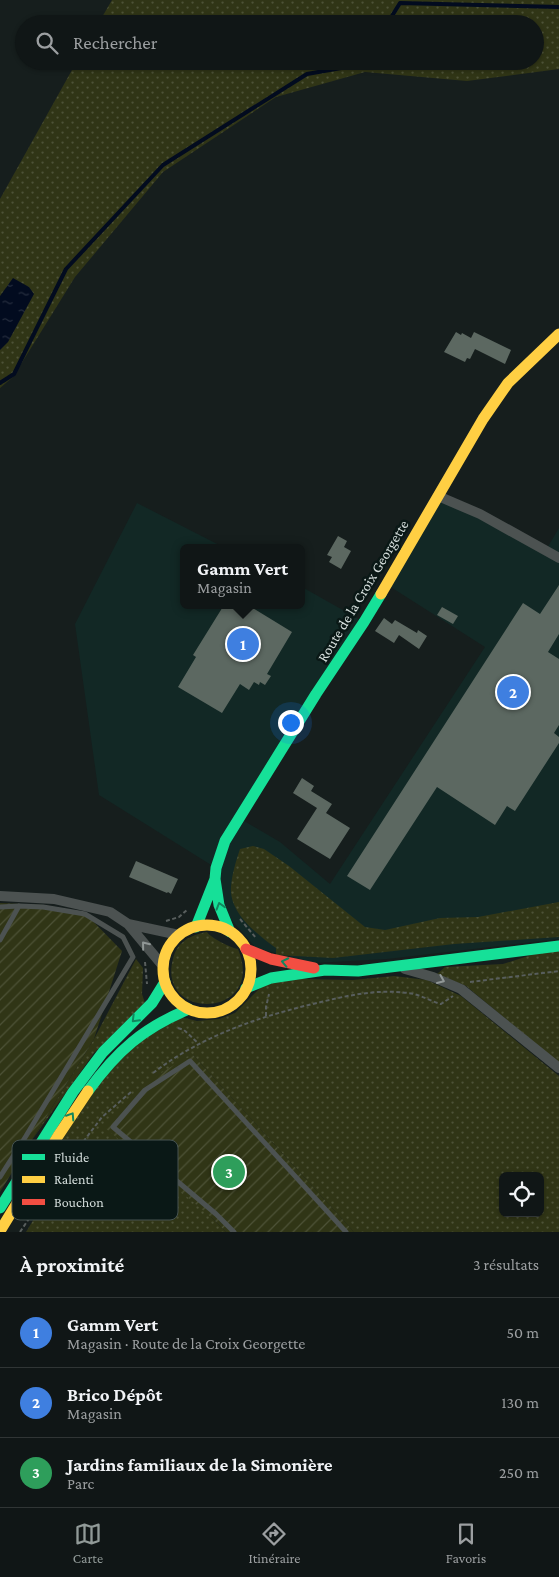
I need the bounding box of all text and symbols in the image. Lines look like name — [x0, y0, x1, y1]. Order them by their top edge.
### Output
search box — [15, 15, 544, 70]
icon: search — [33, 29, 61, 57]
text: Rechercher — [73, 32, 157, 53]
street label: Route de la Croix Georgette — [314, 517, 413, 665]
popup — [180, 544, 305, 609]
text: Gamm Vert — [197, 558, 288, 579]
text: Magasin — [197, 579, 252, 596]
pin: 1 — [227, 625, 259, 663]
pin: 2 — [497, 673, 529, 711]
your location — [278, 710, 304, 736]
one-way arrow — [216, 902, 226, 911]
one-way arrow — [142, 942, 151, 951]
one-way arrow — [281, 957, 289, 968]
one-way arrow — [436, 973, 445, 984]
one-way arrow — [132, 1014, 141, 1023]
one-way arrow — [65, 1112, 74, 1121]
legend — [12, 1140, 178, 1220]
text: Fluide — [54, 1149, 89, 1165]
pin: 3 — [213, 1153, 245, 1191]
text: Ralenti — [54, 1171, 94, 1187]
map controls — [499, 1172, 544, 1217]
button: locate — [499, 1172, 544, 1217]
text: Bouchon — [54, 1194, 104, 1210]
text: À proximité — [20, 1253, 124, 1277]
text: 3 résultats — [473, 1256, 539, 1273]
text: Gamm Vert — [67, 1314, 158, 1335]
text: 1 — [33, 1324, 39, 1341]
text: 50 m — [507, 1324, 539, 1341]
text: Magasin · Route de la Croix Georgette — [67, 1335, 305, 1352]
text: Brico Dépôt — [67, 1384, 162, 1405]
text: 2 — [32, 1394, 40, 1411]
text: 130 m — [501, 1394, 539, 1411]
text: Magasin — [67, 1405, 122, 1422]
text: Jardins familiaux de la Simonière — [67, 1454, 333, 1475]
text: 3 — [32, 1464, 40, 1481]
text: 250 m — [499, 1464, 539, 1481]
text: Parc — [67, 1475, 94, 1492]
tab: Carte — [73, 1520, 103, 1566]
tab: Itinéraire — [249, 1520, 300, 1566]
tab: Favoris — [446, 1520, 486, 1566]

